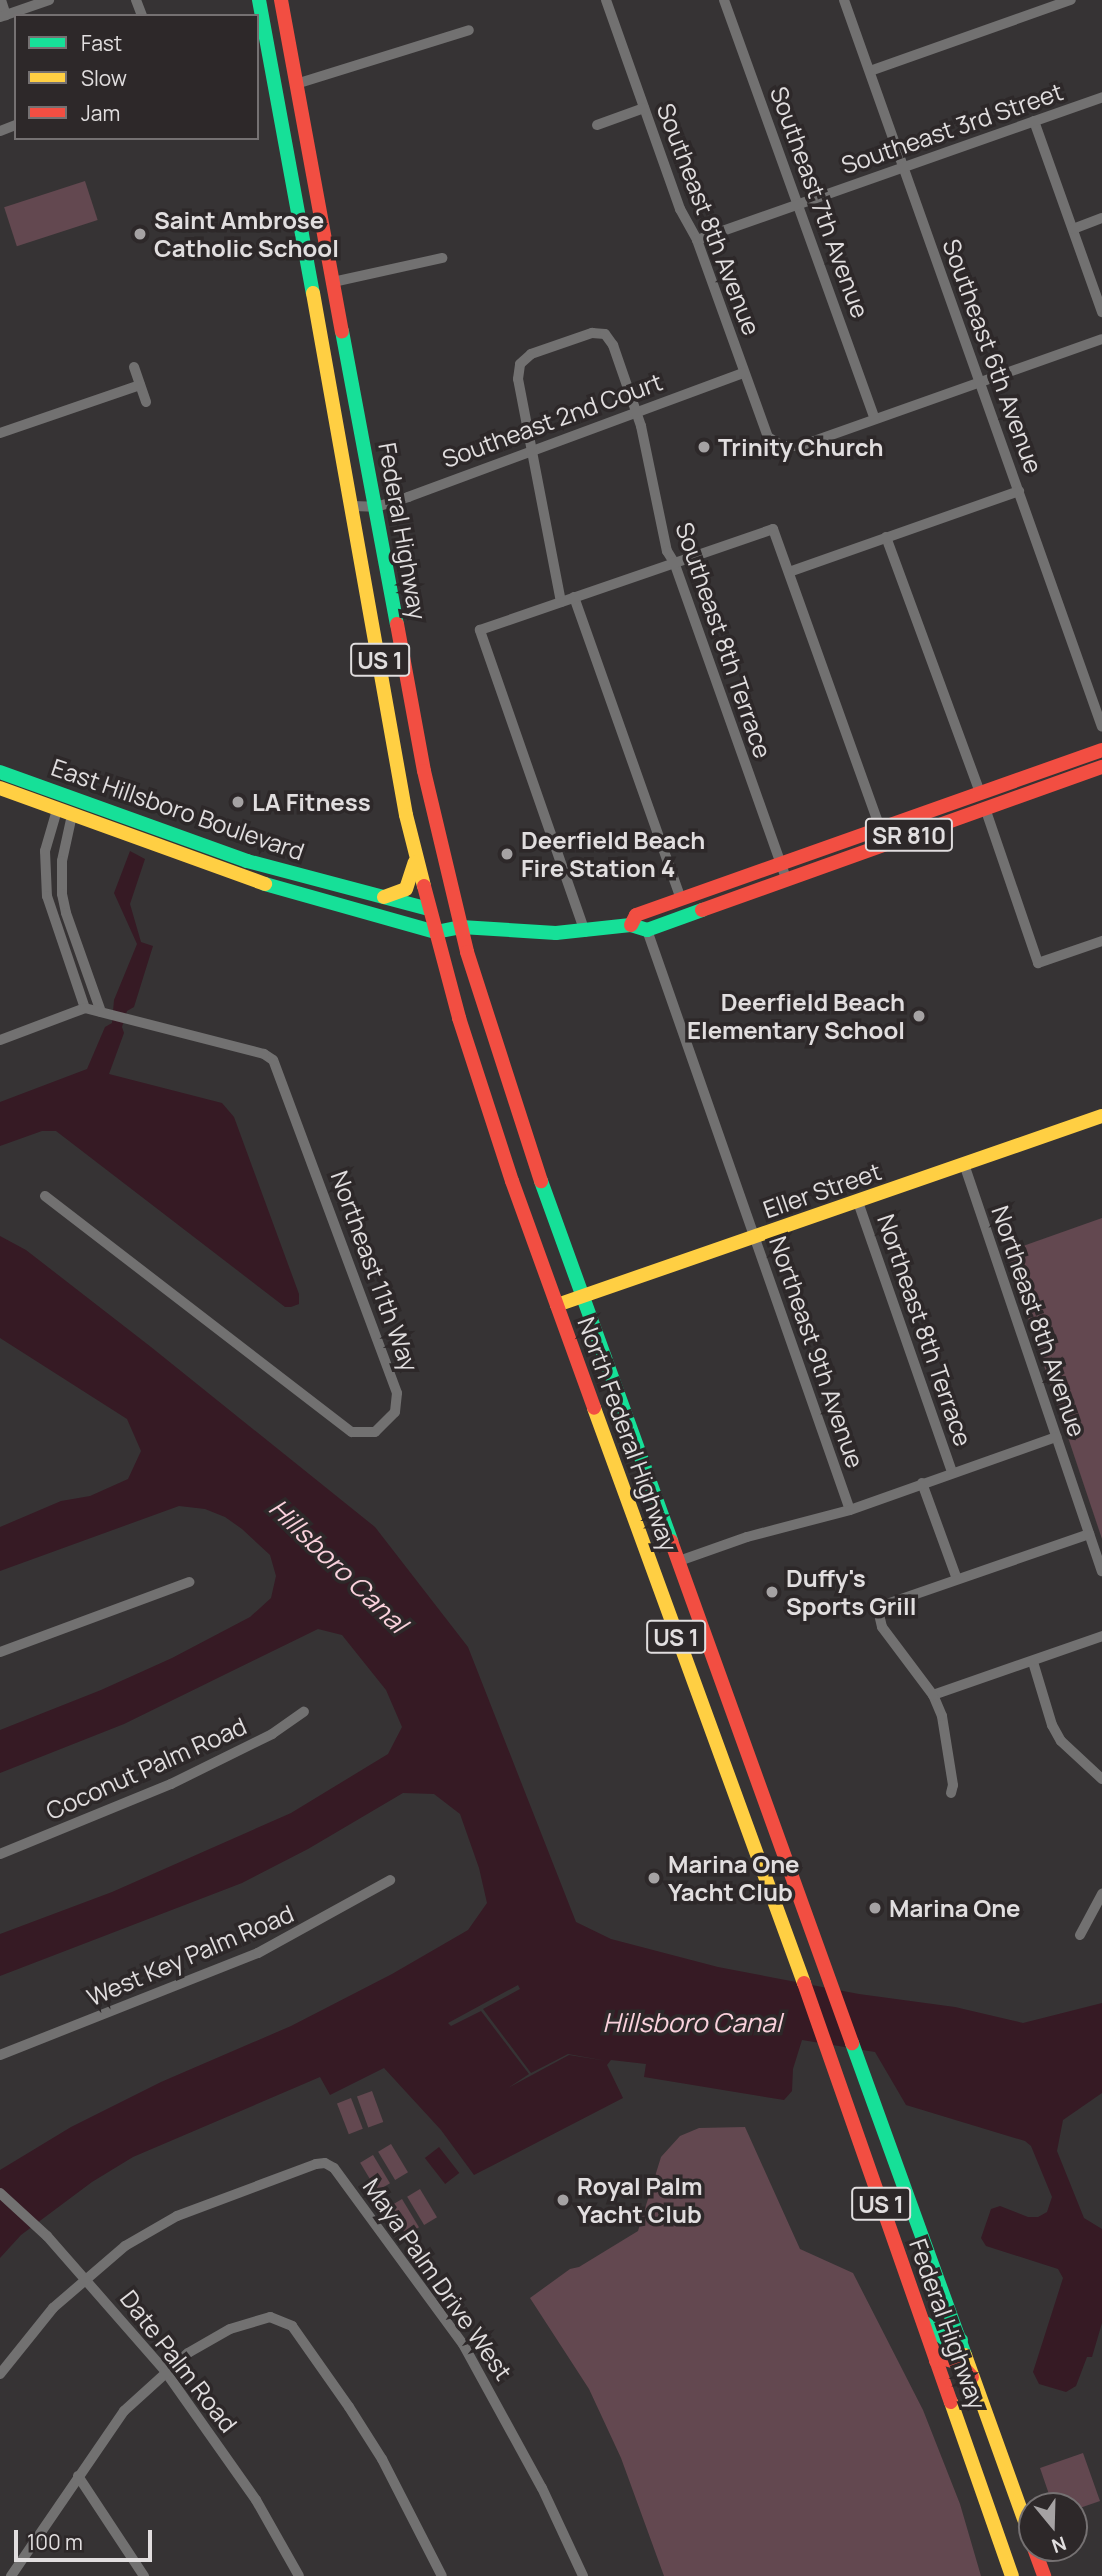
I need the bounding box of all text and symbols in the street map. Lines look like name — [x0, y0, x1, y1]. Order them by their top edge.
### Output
legend — [14, 14, 259, 140]
text: Fast — [81, 29, 122, 57]
text: Slow — [81, 64, 127, 92]
street label: Southeast 3rd Street — [837, 77, 1067, 179]
street label: Southeast 7th Avenue — [765, 82, 875, 322]
text: Jam — [81, 99, 120, 127]
street label: Southeast 8th Avenue — [651, 99, 767, 339]
place label: Saint Ambrose Catholic School — [154, 206, 339, 262]
marker: Saint Ambrose Catholic School — [132, 226, 148, 242]
street label: Southeast 6th Avenue — [937, 235, 1049, 477]
street label: Southeast 2nd Court — [438, 367, 666, 473]
place label: Trinity Church — [718, 433, 884, 461]
marker: Trinity Church — [696, 439, 712, 455]
street label: Federal Highway — [373, 440, 433, 622]
street label: Southeast 8th Terrace — [670, 518, 778, 762]
road number: US 1 — [348, 640, 412, 680]
street label: East Hillsboro Boulevard — [48, 752, 308, 866]
place label: LA Fitness — [252, 788, 371, 816]
marker: LA Fitness — [230, 794, 246, 810]
road number: SR 810 — [864, 816, 954, 855]
place label: Deerfield Beach Fire Station 4 — [521, 826, 705, 882]
marker: Deerfield Beach Fire Station 4 — [499, 846, 515, 862]
place label: Deerfield Beach Elementary School — [687, 988, 905, 1044]
marker: Deerfield Beach Elementary School — [911, 1008, 927, 1024]
street label: Eller Street — [759, 1156, 885, 1224]
street label: Northeast 11th Way — [325, 1167, 425, 1375]
street label: Northeast 8th Avenue — [986, 1202, 1092, 1440]
street label: Northeast 8th Terrace — [872, 1210, 978, 1450]
street label: Northeast 9th Avenue — [764, 1232, 870, 1472]
street label: North Federal Highway — [572, 1313, 684, 1555]
water label: Hillsboro Canal — [263, 1493, 413, 1639]
place label: Duffy's Sports Grill — [786, 1564, 916, 1620]
marker: Duffy's Sports Grill — [764, 1584, 780, 1600]
road number: US 1 — [644, 1618, 708, 1656]
street label: Coconut Palm Road — [41, 1711, 251, 1825]
place label: Marina One Yacht Club — [668, 1850, 800, 1906]
marker: Marina One Yacht Club — [646, 1870, 662, 1886]
place label: Marina One — [889, 1894, 1021, 1922]
street label: West Key Palm Road — [82, 1898, 298, 2012]
marker: Marina One — [867, 1900, 883, 1916]
water label: Hillsboro Canal — [602, 2007, 782, 2039]
place label: Royal Palm Yacht Club — [577, 2172, 703, 2228]
street label: Maya Palm Drive West — [358, 2173, 518, 2385]
road number: US 1 — [850, 2184, 912, 2224]
marker: Royal Palm Yacht Club — [555, 2192, 571, 2208]
street label: Federal Highway — [904, 2235, 992, 2413]
street label: Date Palm Road — [115, 2284, 243, 2438]
north arrow — [1018, 2492, 1088, 2562]
scale bar — [18, 2516, 156, 2560]
text: 100 m — [27, 2528, 83, 2556]
text: N — [1048, 2530, 1070, 2559]

